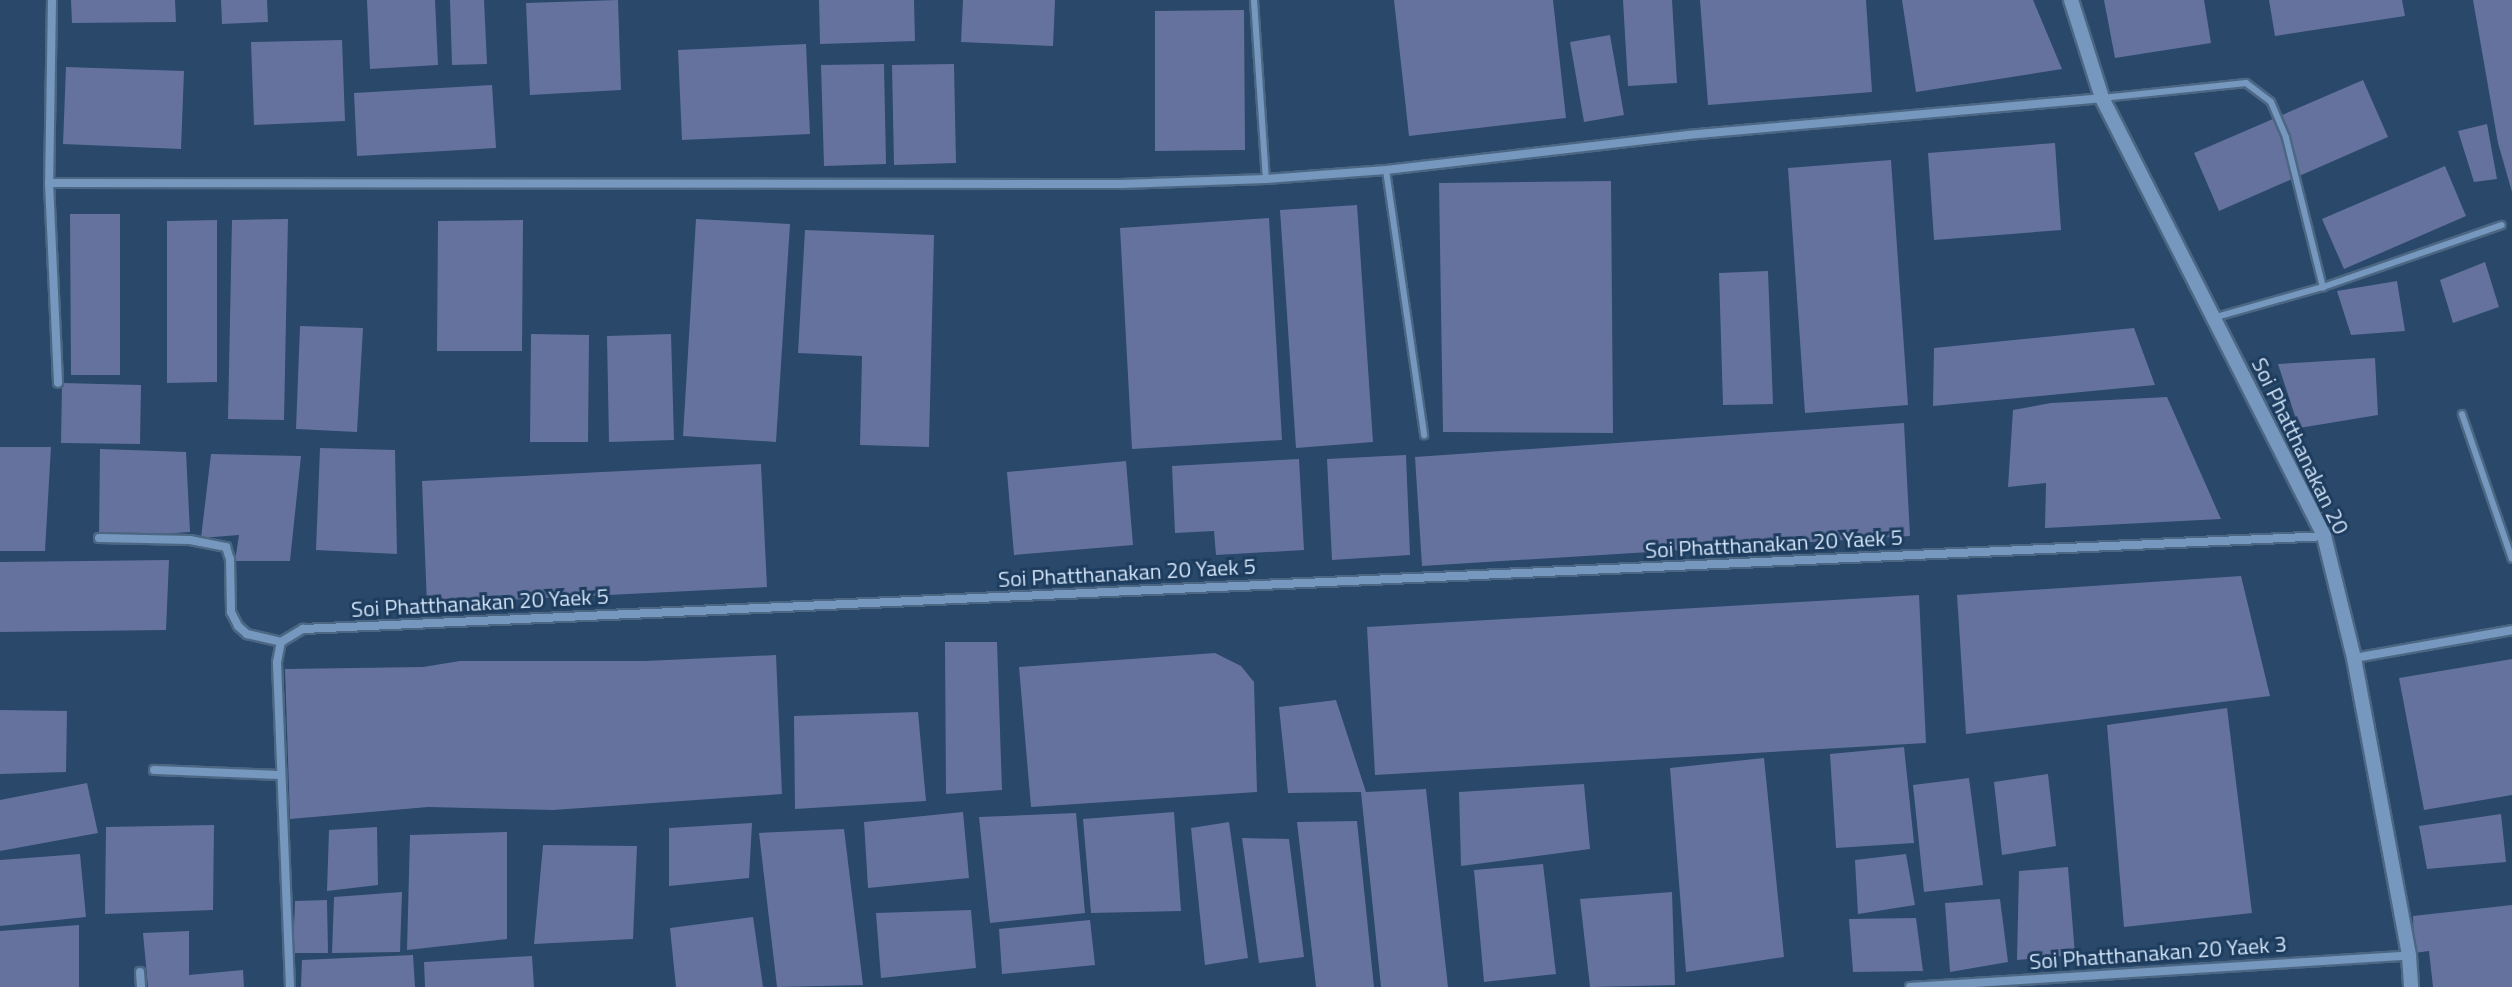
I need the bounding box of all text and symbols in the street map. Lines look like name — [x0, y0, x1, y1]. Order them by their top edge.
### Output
street label: Soi Phatthanakan 20 — [2246, 353, 2354, 539]
street label: Soi Phatthanakan 20 Yaek 5 — [1644, 524, 1904, 564]
street label: Soi Phatthanakan 20 Yaek 5 — [997, 553, 1257, 593]
street label: Soi Phatthanakan 20 Yaek 5 — [350, 583, 610, 623]
street label: Soi Phatthanakan 20 Yaek 3 — [2028, 931, 2288, 975]

